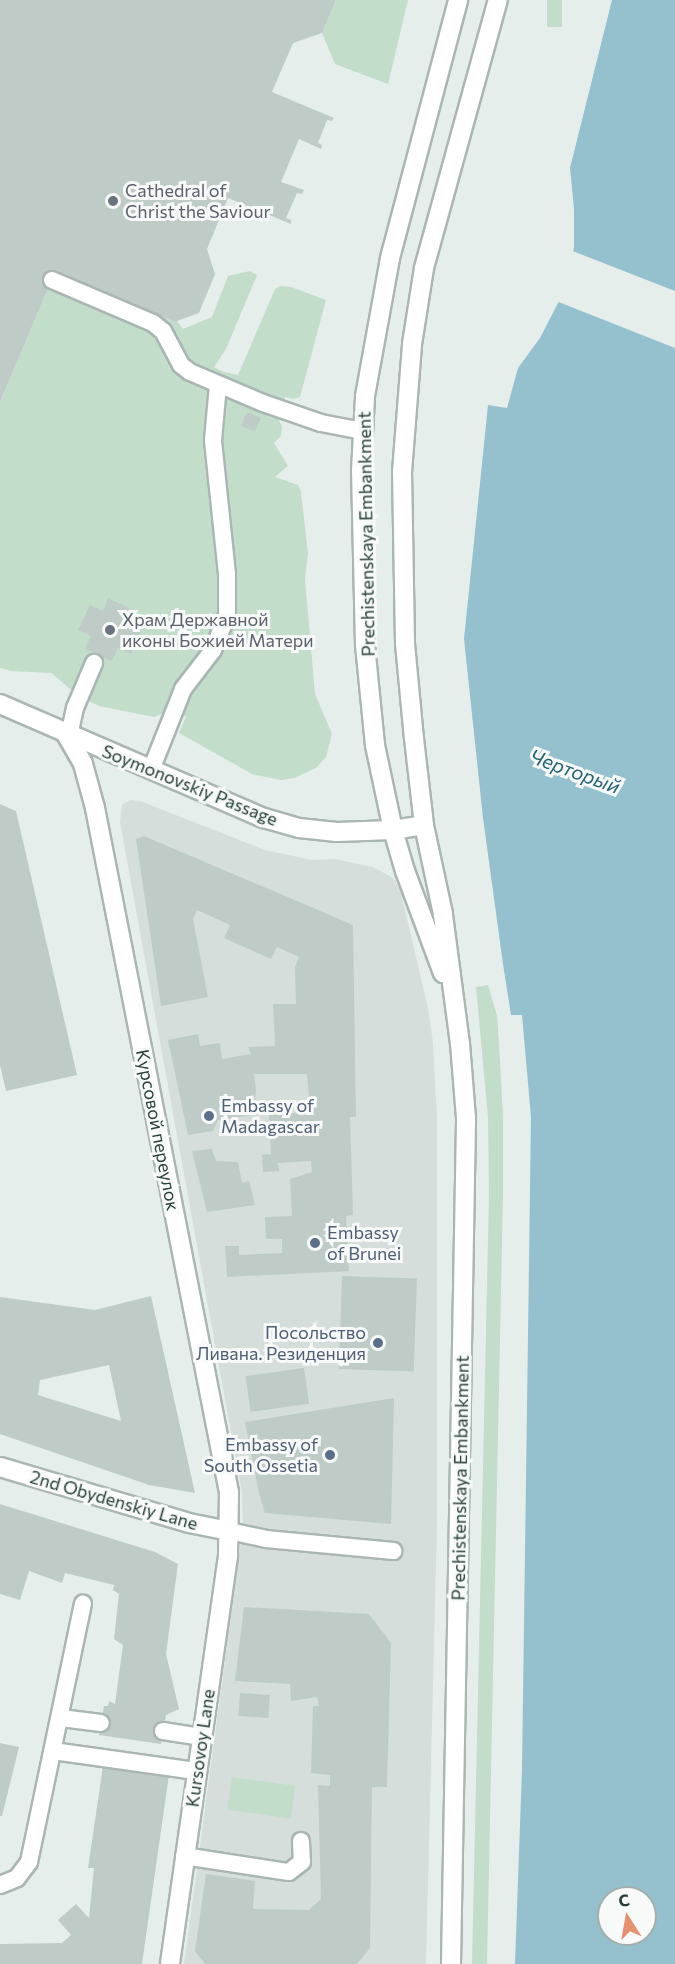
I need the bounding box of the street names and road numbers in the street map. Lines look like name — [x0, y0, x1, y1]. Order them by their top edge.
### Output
street label: Prechistenskaya Embankment — [353, 411, 379, 657]
street label: Soymonovskiy Passage — [99, 740, 281, 830]
street label: Курсовой переулок — [132, 1047, 184, 1213]
street label: Prechistenskaya Embankment — [447, 1355, 473, 1601]
street label: 2nd Obydenskiy Lane — [28, 1466, 200, 1534]
street label: Kursovoy Lane — [181, 1688, 219, 1808]

